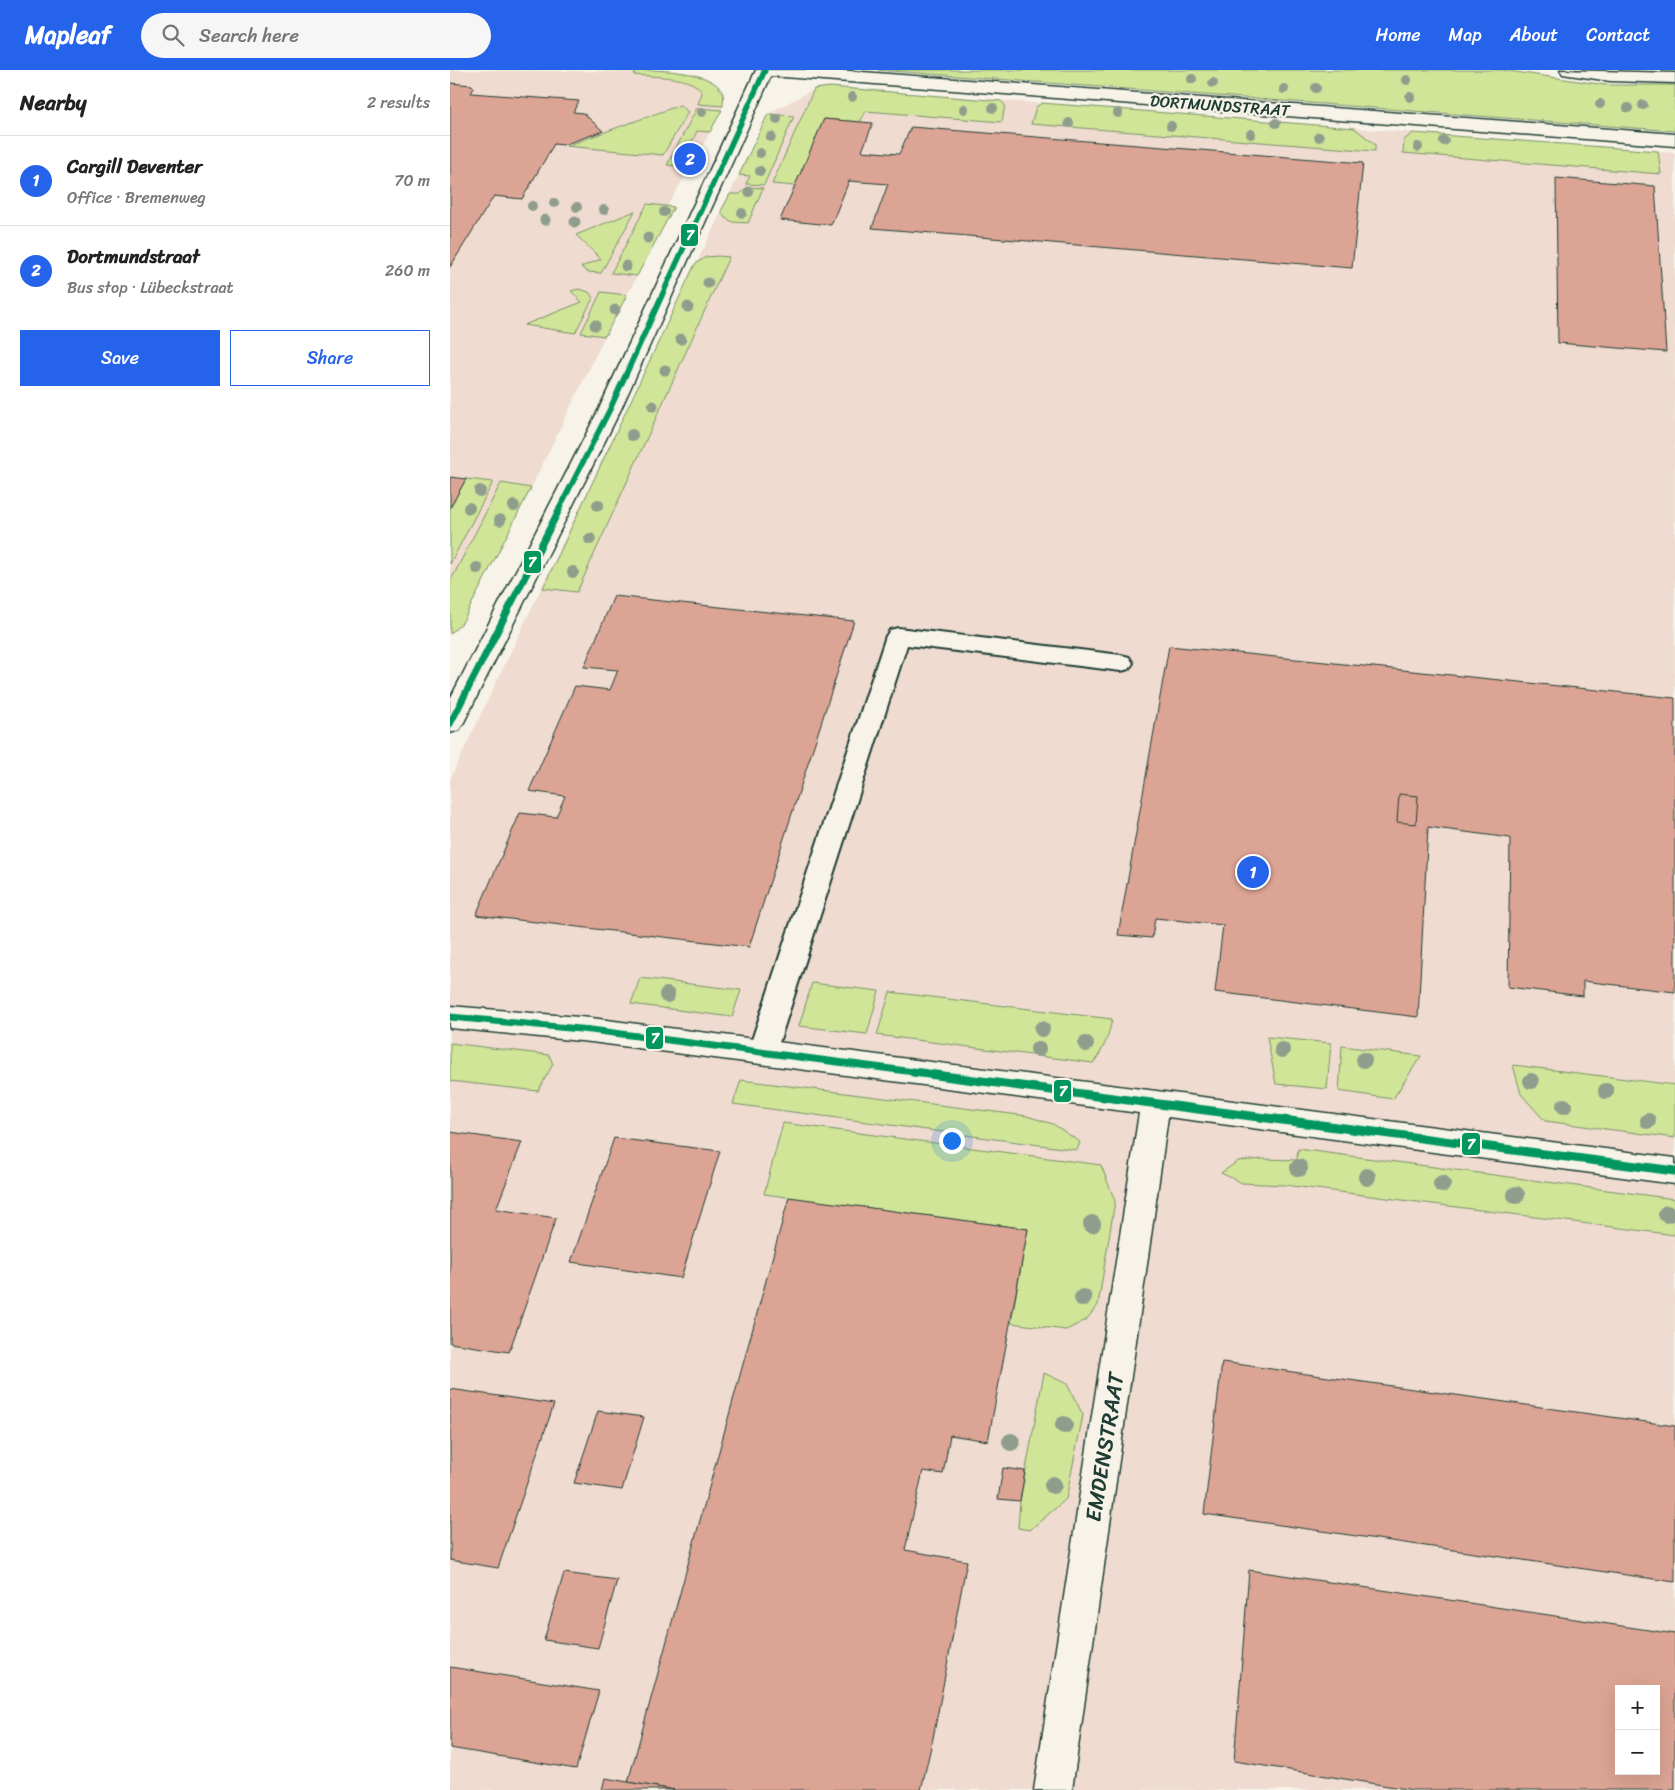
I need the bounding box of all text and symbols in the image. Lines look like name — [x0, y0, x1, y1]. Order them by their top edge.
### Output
search box — [141, 13, 491, 58]
text: Mapleaf — [25, 14, 111, 56]
text: Search here — [199, 19, 299, 52]
text: Home — [1376, 19, 1421, 51]
text: Map — [1449, 19, 1482, 51]
text: About — [1510, 19, 1558, 51]
text: Contact — [1586, 19, 1650, 51]
icon: search — [159, 21, 187, 49]
text: Nearby — [20, 84, 86, 122]
street label: DORTMUNDSTRAAT — [1149, 86, 1292, 125]
text: 2 results — [367, 88, 430, 117]
pin: 2 — [674, 140, 706, 178]
text: Cargill Deventer — [67, 150, 202, 183]
text: 1 — [33, 166, 39, 195]
text: 70 m — [394, 166, 430, 195]
text: Office · Bremenweg — [67, 183, 206, 212]
line badge: 7 — [680, 223, 699, 247]
text: 7 — [686, 223, 695, 248]
text: Dortmundstraat — [67, 240, 200, 273]
text: 2 — [31, 256, 41, 285]
text: 260 m — [385, 256, 430, 285]
text: Bus stop · Lübeckstraat — [67, 273, 234, 302]
button: Save — [20, 330, 220, 386]
button: Share — [230, 330, 430, 386]
line badge: 7 — [523, 550, 542, 574]
text: 7 — [528, 550, 537, 575]
pin: 1 — [1237, 853, 1269, 891]
line badge: 7 — [645, 1026, 664, 1050]
text: 7 — [651, 1026, 660, 1051]
line badge: 7 — [1053, 1079, 1072, 1103]
text: 7 — [1059, 1079, 1068, 1104]
your location — [939, 1128, 965, 1154]
line badge: 7 — [1461, 1132, 1481, 1156]
text: 7 — [1467, 1132, 1476, 1157]
street label: EMDENSTRAAT — [1073, 1368, 1136, 1524]
map controls — [1615, 1685, 1660, 1775]
button: + — [1615, 1685, 1660, 1730]
button: − — [1615, 1730, 1660, 1775]

